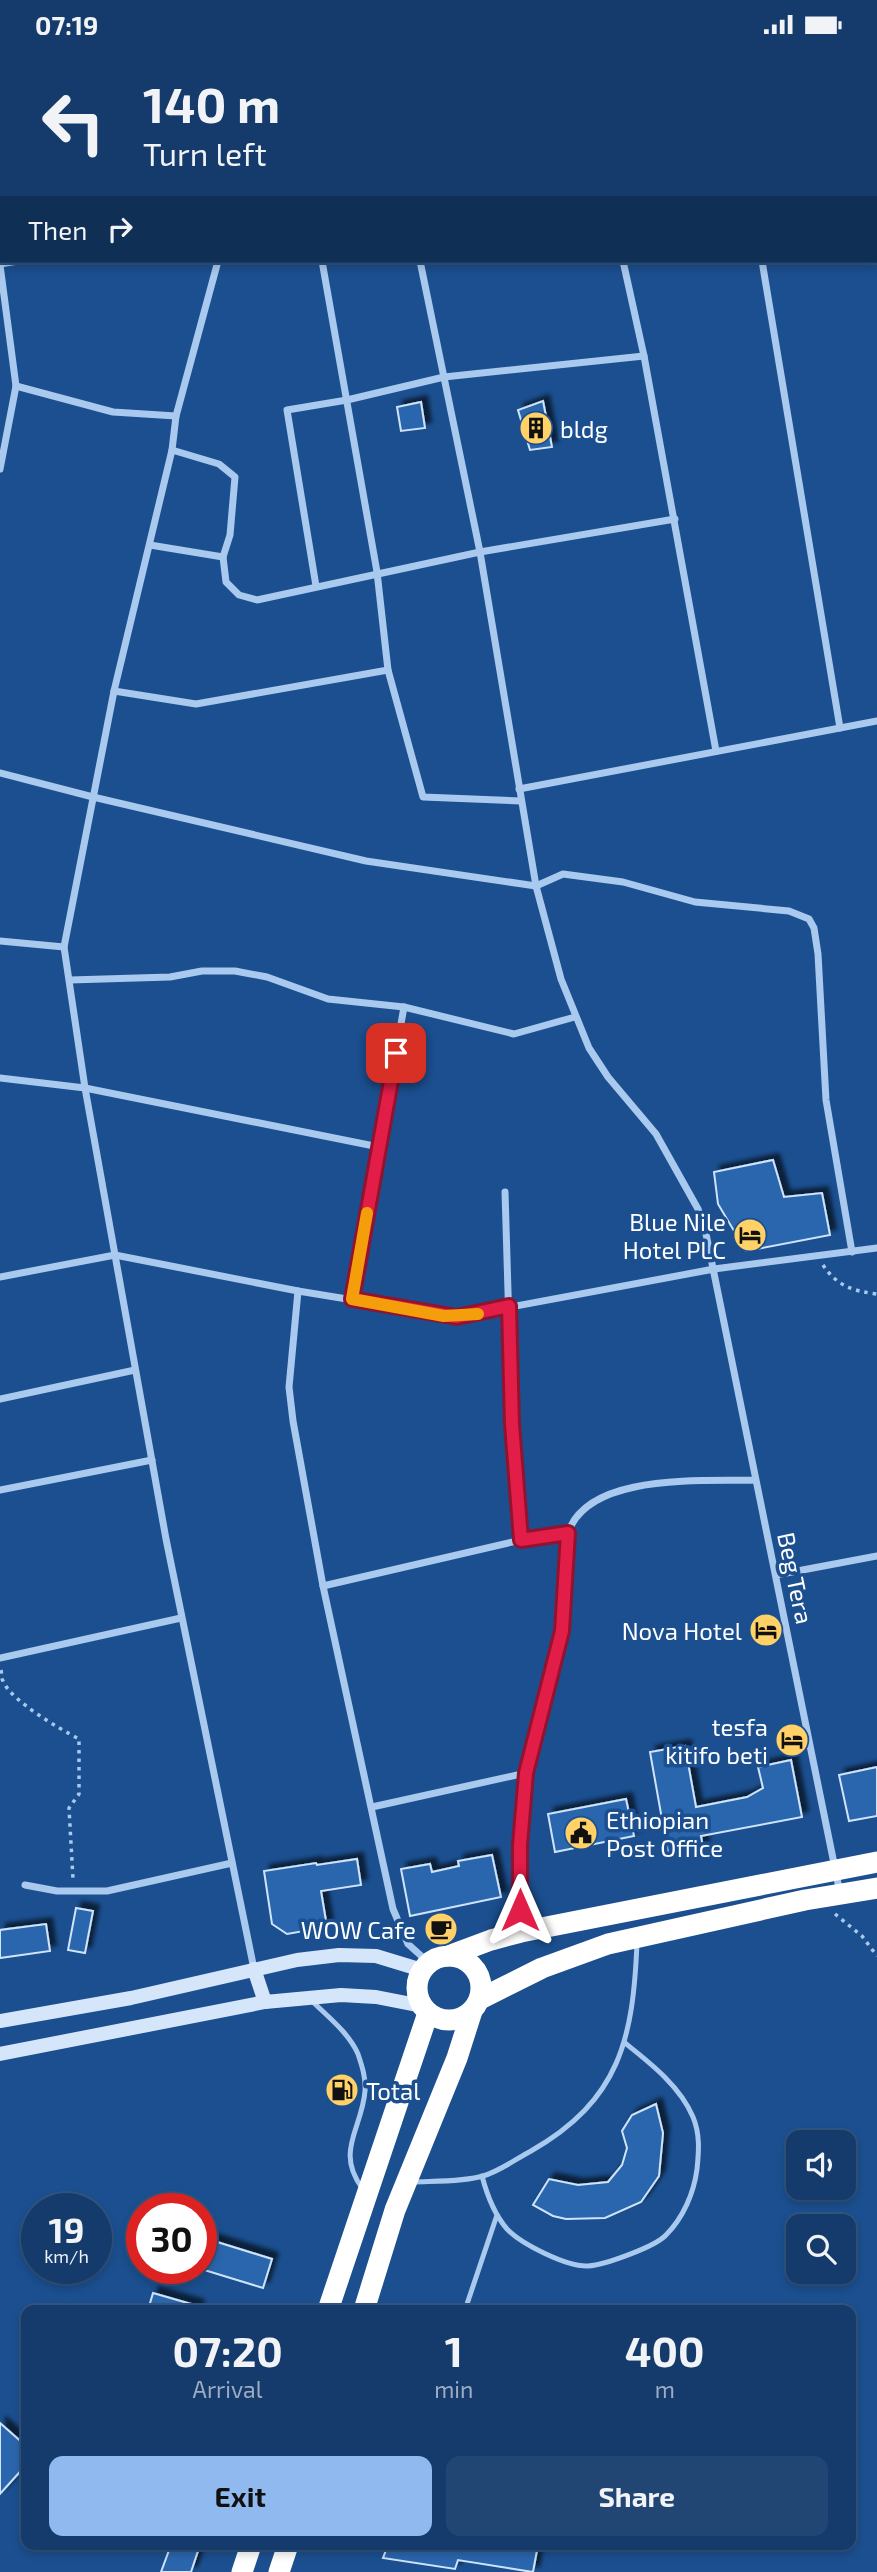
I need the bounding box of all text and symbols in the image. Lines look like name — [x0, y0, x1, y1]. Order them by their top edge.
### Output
text: 07:19 — [35, 9, 98, 40]
text: 140 m — [143, 74, 280, 133]
icon: left — [28, 77, 119, 168]
text: Turn left — [143, 134, 267, 172]
icon: right — [101, 210, 139, 248]
text: Then — [28, 214, 87, 245]
building icon: bldg — [517, 409, 555, 447]
place label: bldg — [560, 414, 608, 443]
pin — [366, 1023, 426, 1083]
icon: arrive — [377, 1034, 415, 1072]
place label: Blue Nile Hotel PLC — [623, 1207, 726, 1264]
hotel icon: Blue Nile Hotel PLC — [731, 1216, 769, 1254]
street label: Beg Tera — [772, 1530, 820, 1626]
hotel icon: Nova Hotel — [747, 1611, 785, 1649]
place label: Nova Hotel — [622, 1616, 742, 1645]
place label: tesfa kitifo beti — [665, 1712, 768, 1769]
hotel icon: tesfa kitifo beti — [773, 1721, 811, 1759]
place label: Ethiopian Post Office — [606, 1805, 723, 1862]
public building icon: Ethiopian Post Office — [562, 1814, 600, 1852]
position arrow — [483, 1873, 557, 1947]
cafe icon: WOW Cafe — [422, 1910, 460, 1948]
place label: WOW Cafe — [301, 1915, 416, 1944]
fuel station icon: Total — [323, 2071, 361, 2109]
place label: Total — [366, 2076, 420, 2105]
map controls — [786, 2130, 856, 2284]
button: sound — [786, 2130, 856, 2200]
speed limit sign: 30 — [126, 2193, 217, 2284]
text: 19 — [49, 2208, 84, 2250]
button: search — [786, 2214, 856, 2284]
text: km/h — [44, 2245, 89, 2267]
text: 07:20 — [172, 2325, 283, 2375]
text: 1 — [445, 2325, 463, 2375]
text: 400 — [625, 2325, 705, 2375]
text: Arrival — [193, 2375, 263, 2403]
text: min — [434, 2375, 473, 2403]
text: m — [655, 2375, 675, 2403]
button: Exit — [49, 2456, 432, 2536]
button: Share — [446, 2456, 828, 2536]

